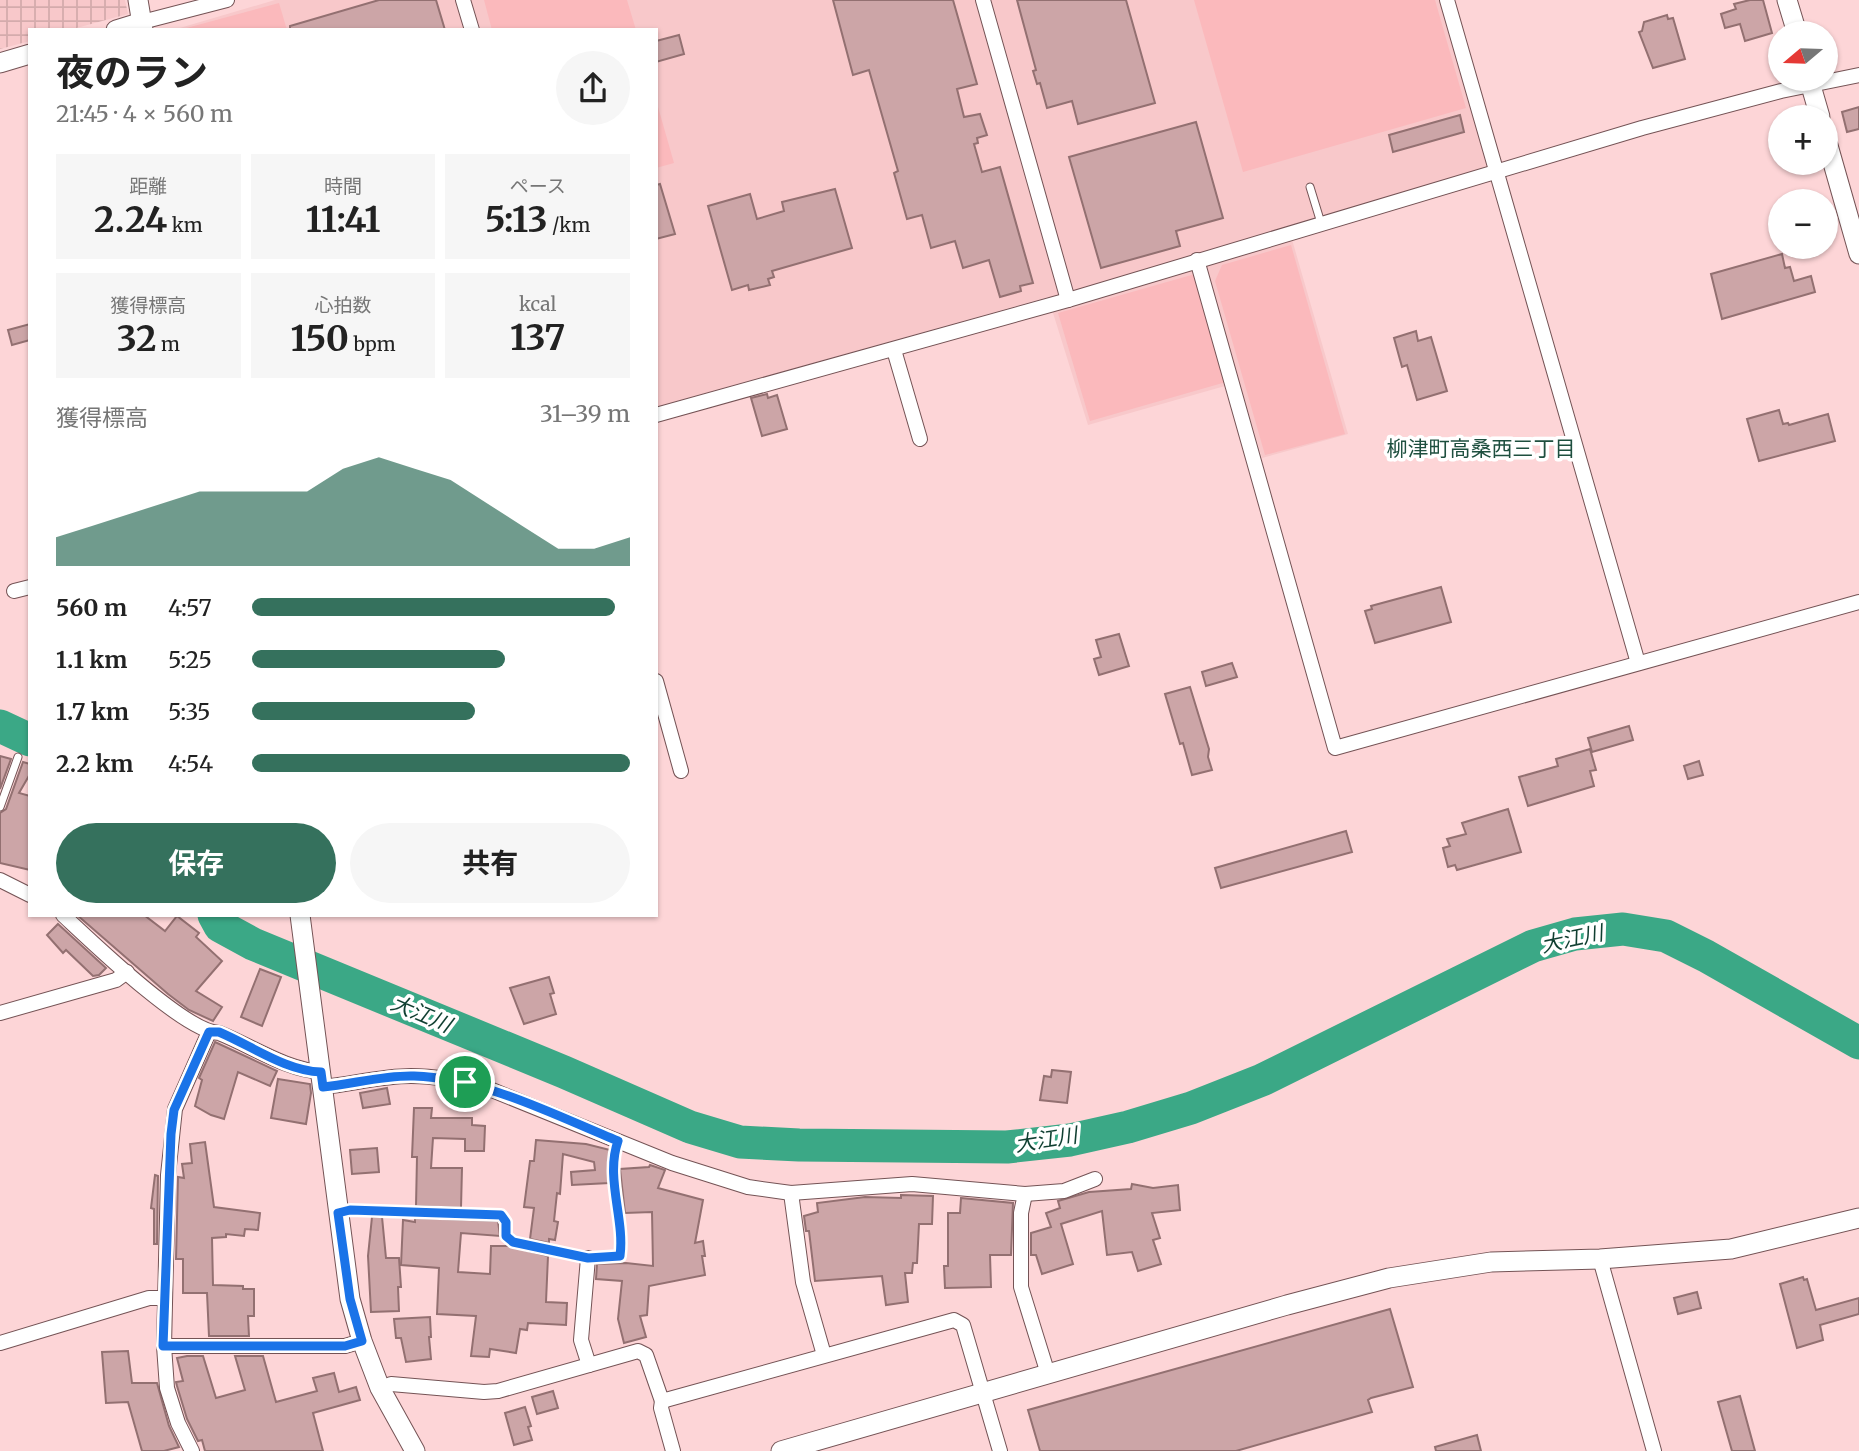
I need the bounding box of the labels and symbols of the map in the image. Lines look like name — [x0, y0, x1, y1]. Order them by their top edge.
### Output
north arrow — [1768, 21, 1838, 91]
district label: 柳津町高桑西三丁目 — [1387, 435, 1576, 462]
water label: 大江川 — [1538, 918, 1607, 958]
water label: 大江川 — [387, 989, 457, 1039]
pin — [435, 1052, 495, 1112]
water label: 大江川 — [1013, 1121, 1081, 1158]

